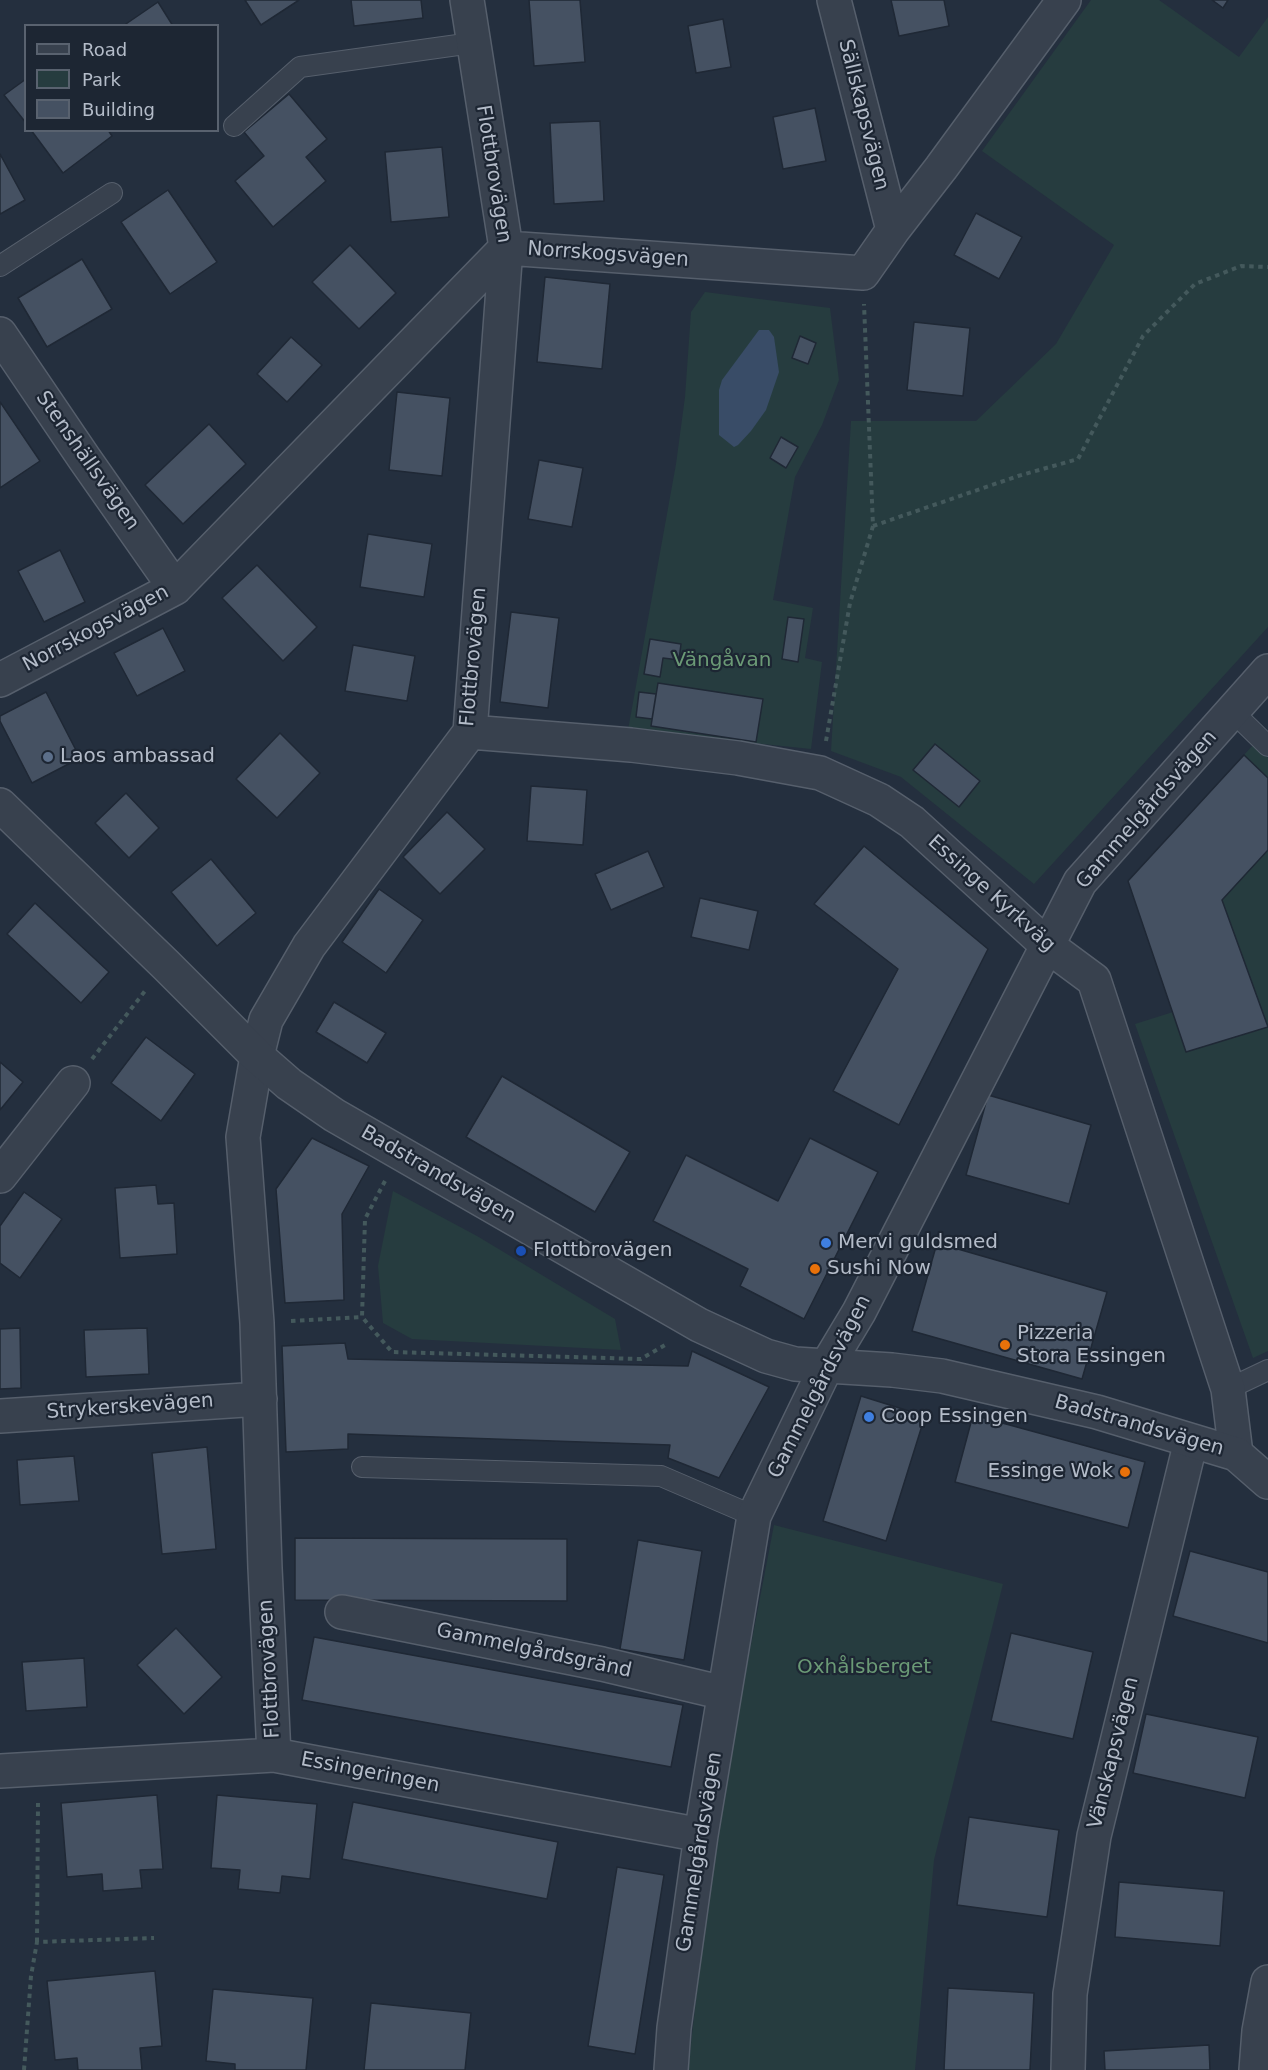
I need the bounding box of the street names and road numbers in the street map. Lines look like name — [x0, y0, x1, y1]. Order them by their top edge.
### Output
street label: Sällskapsvägen — [833, 37, 893, 193]
street label: Flottbrovägen — [470, 103, 516, 245]
street label: Norrskogsvägen — [527, 237, 689, 273]
street label: Stenshällsvägen — [30, 387, 144, 535]
street label: Norrskogsvägen — [19, 580, 173, 678]
street label: Flottbrovägen — [456, 586, 492, 728]
street label: Gammelgårdsvägen — [1072, 726, 1222, 894]
street label: Essinge Kyrkväg — [922, 830, 1060, 958]
street label: Badstrandsvägen — [356, 1121, 520, 1229]
street label: Gammelgårdsvägen — [763, 1291, 877, 1483]
street label: Strykerskevägen — [46, 1389, 214, 1425]
street label: Badstrandsvägen — [1052, 1390, 1226, 1462]
street label: Flottbrovägen — [254, 1599, 286, 1739]
street label: Gammelgårdsgränd — [434, 1619, 634, 1683]
street label: Vänskapsvägen — [1084, 1674, 1144, 1832]
street label: Essingeringen — [299, 1748, 441, 1798]
street label: Gammelgårdsvägen — [672, 1750, 728, 1954]

